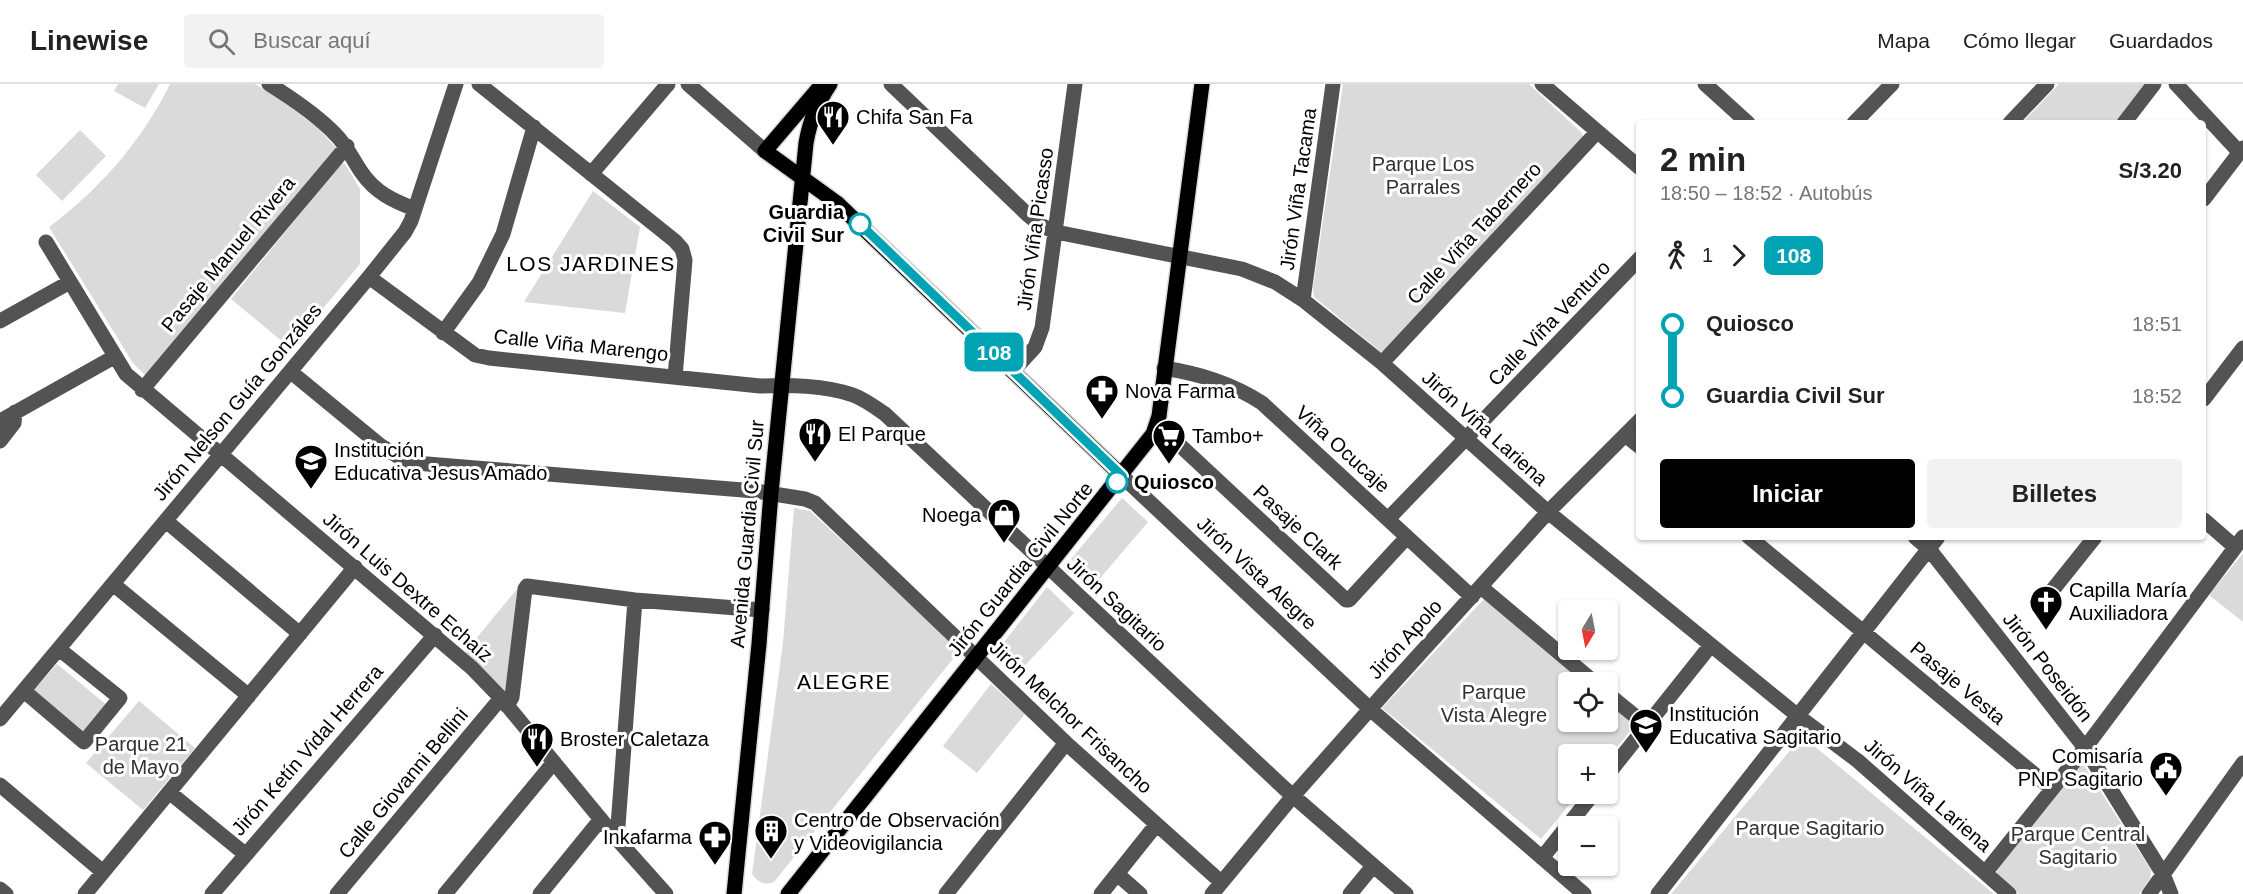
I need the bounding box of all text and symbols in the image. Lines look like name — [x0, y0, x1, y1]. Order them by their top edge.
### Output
search box — [184, 14, 604, 68]
text: Linewise — [30, 25, 148, 56]
icon: search — [205, 25, 238, 58]
text: Buscar aquí — [253, 28, 371, 53]
text: Mapa — [1877, 29, 1930, 52]
text: Cómo llegar — [1963, 29, 2076, 52]
text: Guardados — [2109, 29, 2213, 52]
restaurant icon: Chifa San Fa — [815, 99, 851, 146]
place label: Chifa San Fa — [856, 106, 974, 128]
street label: Jirón Viña Tacama — [1276, 106, 1320, 272]
text: 2 min — [1660, 141, 1746, 178]
street label: Jirón Viña Picasso — [1013, 146, 1057, 312]
park label: Parque Los Parrales — [1372, 153, 1474, 198]
street label: Calle Viña Tabernero — [1403, 157, 1545, 309]
text: S/3.20 — [2118, 158, 2182, 183]
street label: Pasaje Manuel Rivera — [157, 171, 300, 336]
text: 18:50 – 18:52 · Autobús — [1660, 182, 1872, 204]
place label: Guardia Civil Sur — [763, 201, 845, 246]
marker: Guardia Civil Sur — [849, 213, 871, 235]
icon: walk — [1660, 239, 1693, 272]
icon: forward — [1722, 239, 1755, 272]
text: 1 — [1702, 244, 1713, 266]
text: 108 — [1776, 244, 1811, 267]
district label: LOS JARDINES — [506, 252, 676, 275]
street label: Calle Viña Venturo — [1484, 256, 1614, 390]
street label: Jirón Nelson Guía Gonzáles — [148, 299, 326, 505]
text: Quiosco — [1706, 311, 1794, 336]
text: 18:51 — [2132, 313, 2182, 335]
street label: Calle Viña Marengo — [493, 325, 669, 365]
line badge: 108 — [960, 332, 1028, 372]
text: 108 — [976, 341, 1012, 364]
street label: Jirón Viña Lariena — [1418, 366, 1553, 491]
pharmacy icon: Nova Farma — [1084, 373, 1120, 420]
place label: Nova Farma — [1125, 380, 1236, 402]
text: Guardia Civil Sur — [1706, 383, 1885, 408]
text: 18:52 — [2132, 385, 2182, 407]
street label: Viña Ocucaje — [1292, 401, 1394, 497]
restaurant icon: El Parque — [797, 416, 833, 463]
supermarket icon: Tambo+ — [1151, 418, 1187, 465]
street label: Avenida Guardia Civil Sur — [726, 419, 768, 649]
place label: El Parque — [838, 423, 926, 445]
place label: Tambo+ — [1192, 425, 1264, 447]
place label: Institución Educativa Jesus Amado — [334, 439, 547, 484]
school or university icon: Institución Educativa Jesus Amado — [293, 443, 329, 490]
button: Iniciar — [1660, 459, 1915, 528]
button: Billetes — [1927, 459, 2182, 528]
marker: Quiosco — [1106, 471, 1128, 493]
place label: Quiosco — [1134, 471, 1214, 493]
street label: Jirón Guardia Civil Norte — [943, 477, 1097, 661]
street label: Pasaje Clark — [1249, 480, 1348, 574]
shop icon: Noega — [986, 497, 1022, 544]
place label: Noega — [922, 504, 982, 526]
street label: Jirón Luis Dextre Echaíz — [319, 508, 497, 666]
street label: Jirón Vista Alegre — [1193, 512, 1321, 634]
street label: Jirón Sagitario — [1063, 552, 1171, 656]
place label: Capilla María Auxiliadora — [2069, 579, 2188, 624]
church icon: Capilla María Auxiliadora — [2028, 584, 2064, 631]
street label: Jirón Apolo — [1364, 595, 1446, 683]
north arrow — [1558, 600, 1618, 660]
map controls — [1558, 600, 1618, 876]
street label: Jirón Poseidón — [1999, 608, 2097, 726]
street label: Jirón Melchor Frisancho — [985, 636, 1157, 798]
street label: Pasaje Vesta — [1906, 637, 2010, 730]
street label: Jirón Ketín Vidal Herrera — [227, 660, 388, 840]
district label: ALEGRE — [797, 670, 891, 693]
button: locate — [1558, 672, 1618, 732]
park label: Parque Vista Alegre — [1441, 681, 1547, 726]
place label: Institución Educativa Sagitario — [1669, 703, 1841, 748]
street label: Calle Giovanni Bellini — [334, 704, 472, 862]
school or university icon: Institución Educativa Sagitario — [1628, 707, 1664, 754]
restaurant icon: Broster Caletaza — [519, 721, 555, 768]
place label: Broster Caletaza — [560, 728, 710, 750]
park label: Parque 21 de Mayo — [95, 733, 187, 778]
street label: Jirón Viña Lariena — [1860, 734, 1997, 857]
button: + — [1558, 744, 1618, 804]
place label: Comisaría PNP Sagitario — [2018, 745, 2144, 790]
public building icon: Comisaría PNP Sagitario — [2148, 750, 2184, 797]
place label: Centro de Observación y Videovigilancia — [794, 809, 1000, 854]
building icon: Centro de Observación y Videovigilancia — [753, 813, 789, 860]
button: − — [1558, 816, 1618, 876]
park label: Parque Sagitario — [1736, 817, 1884, 839]
pharmacy icon: Inkafarma — [697, 819, 733, 866]
park label: Parque Central Sagitario — [2011, 823, 2145, 868]
place label: Inkafarma — [603, 826, 693, 848]

